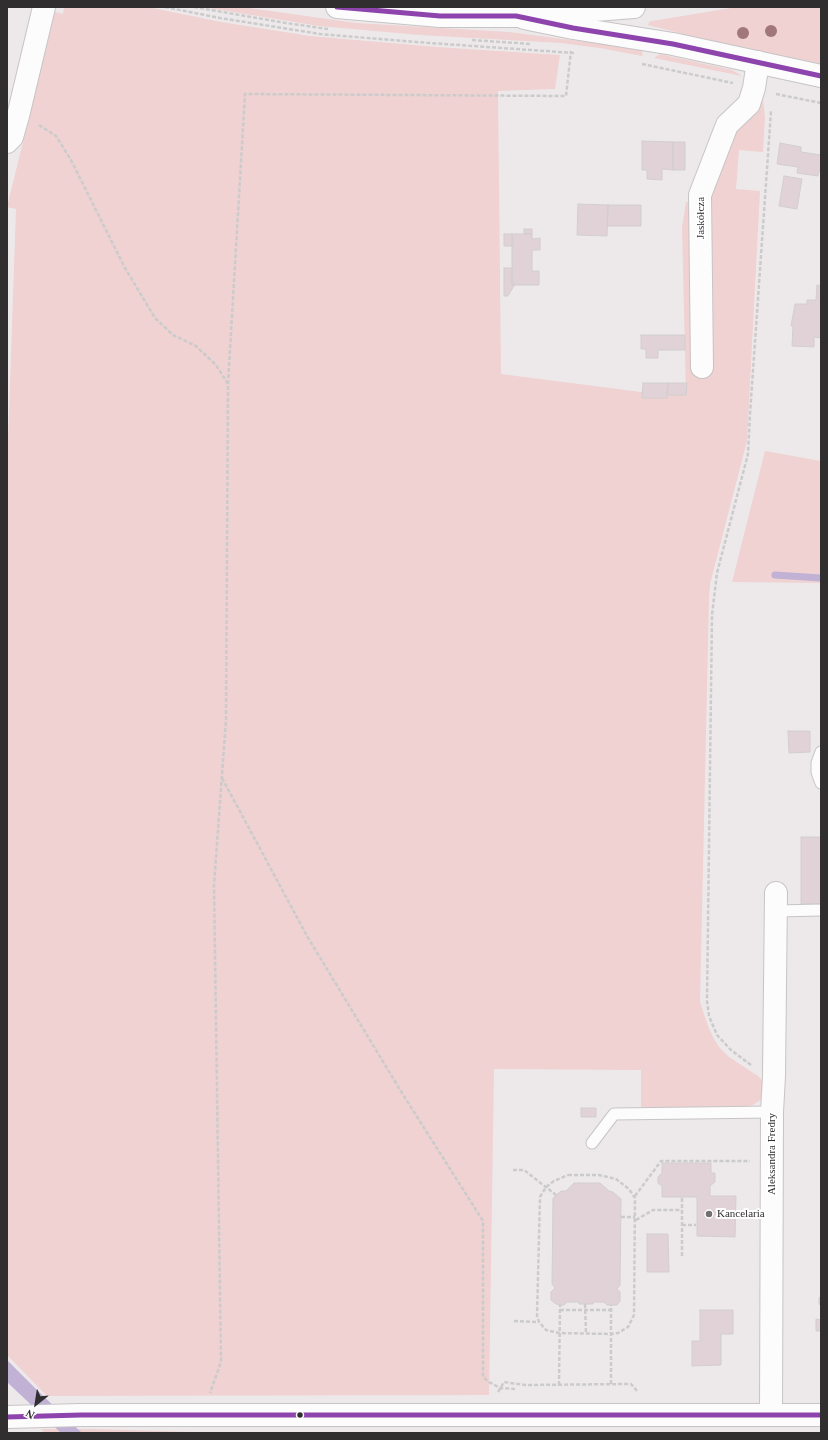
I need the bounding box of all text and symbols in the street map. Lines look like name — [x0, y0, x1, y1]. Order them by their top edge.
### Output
street label: Jaskółcza — [694, 197, 708, 239]
street label: Aleksandra Fredry — [765, 1113, 779, 1195]
place label: Kancelaria — [717, 1207, 765, 1221]
marker: Kancelaria — [704, 1209, 714, 1219]
north arrow — [16, 1384, 56, 1424]
text: N — [24, 1407, 36, 1422]
unlabelled marker — [295, 1410, 305, 1420]

